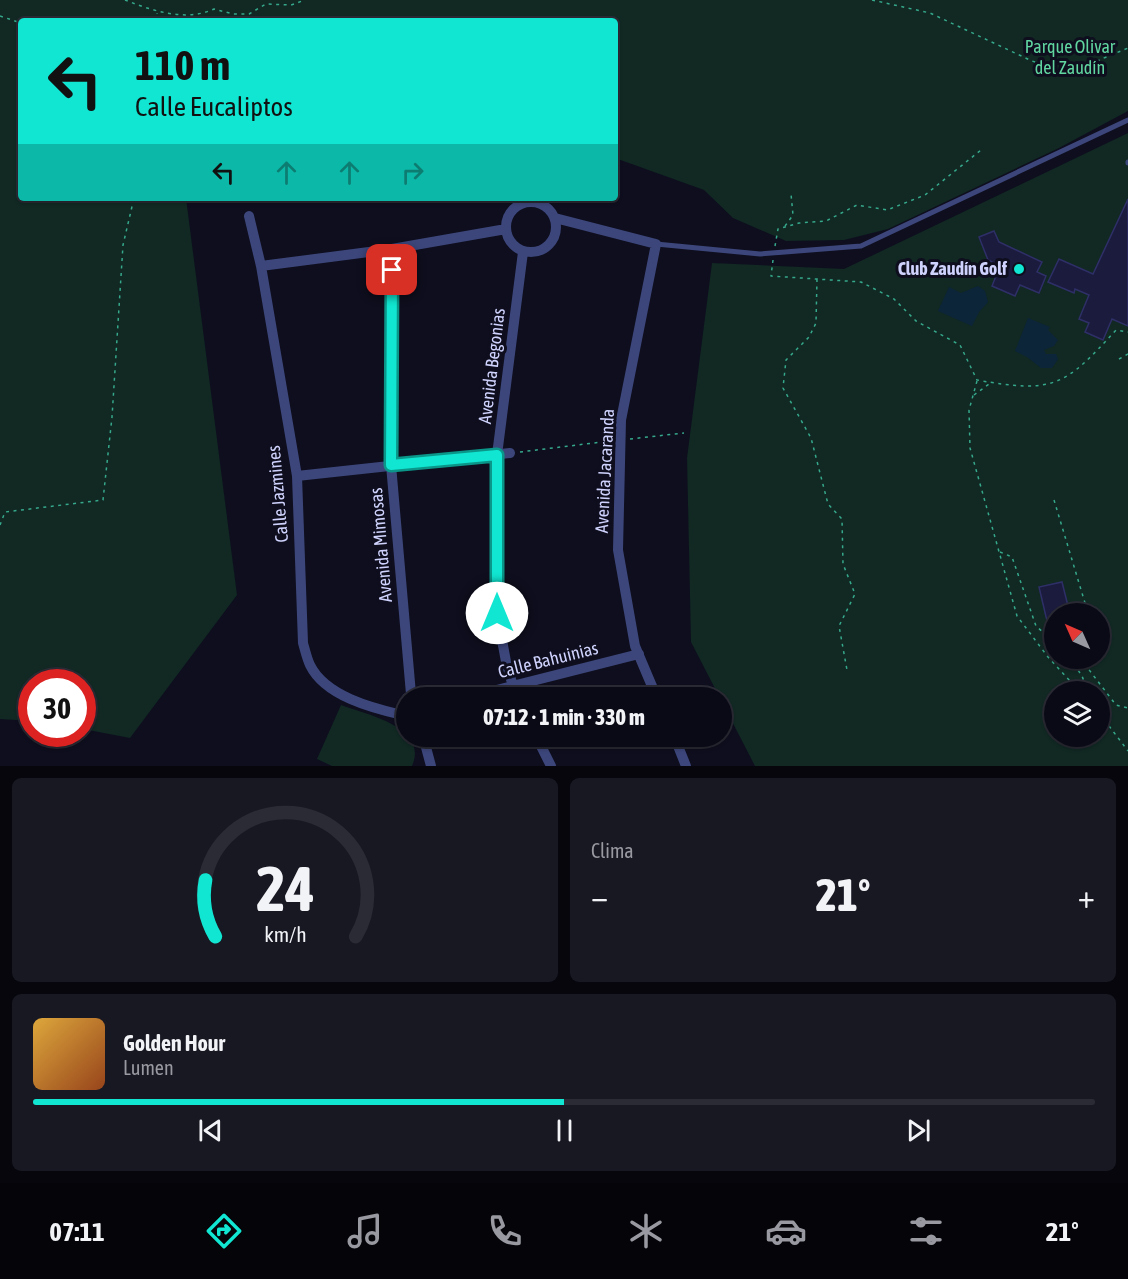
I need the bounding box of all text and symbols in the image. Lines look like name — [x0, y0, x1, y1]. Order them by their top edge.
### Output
park label: Parque Olivar del Zaudín — [1025, 36, 1116, 78]
text: 110 m — [135, 41, 230, 89]
icon: left — [36, 42, 114, 120]
text: Calle Eucaliptos — [135, 91, 293, 122]
icon: left — [207, 156, 240, 189]
icon: ahead — [270, 156, 303, 189]
icon: ahead — [333, 156, 366, 189]
icon: right — [396, 156, 429, 189]
pin — [366, 244, 417, 295]
icon: arrive — [375, 253, 408, 286]
place label: Club Zaudín Golf — [898, 258, 1008, 279]
marker: Club Zaudín Golf — [1012, 262, 1026, 276]
street label: Avenida Begonias — [474, 307, 509, 425]
street label: Avenida Jacaranda — [591, 408, 618, 534]
street label: Calle Jazmines — [263, 445, 292, 543]
street label: Avenida Mimosas — [365, 487, 396, 603]
position arrow — [465, 581, 529, 645]
north arrow — [1044, 603, 1110, 669]
map controls — [1044, 603, 1110, 747]
street label: Calle Bahuinias — [496, 637, 600, 682]
speed limit sign: 30 — [18, 669, 96, 747]
button: layers — [1044, 681, 1110, 747]
text: 07:12 · 1 min · 330 m — [483, 704, 645, 730]
text: Clima — [591, 839, 634, 862]
text: 24 — [256, 853, 314, 924]
text: 21° — [816, 869, 870, 921]
text: − — [591, 877, 608, 915]
text: + — [1078, 877, 1095, 915]
text: km/h — [264, 922, 306, 947]
text: Golden Hour — [123, 1030, 225, 1056]
text: Lumen — [123, 1056, 174, 1079]
icon: previous — [194, 1114, 227, 1147]
icon: pause — [548, 1114, 581, 1147]
icon: next — [902, 1114, 935, 1147]
icon: directions — [203, 1210, 245, 1252]
icon: music — [344, 1210, 386, 1252]
icon: phone — [484, 1210, 526, 1252]
icon: climate — [625, 1210, 667, 1252]
icon: car — [765, 1210, 807, 1252]
icon: filters — [905, 1210, 947, 1252]
text: 07:11 — [49, 1216, 105, 1247]
text: 21° — [1046, 1216, 1079, 1247]

